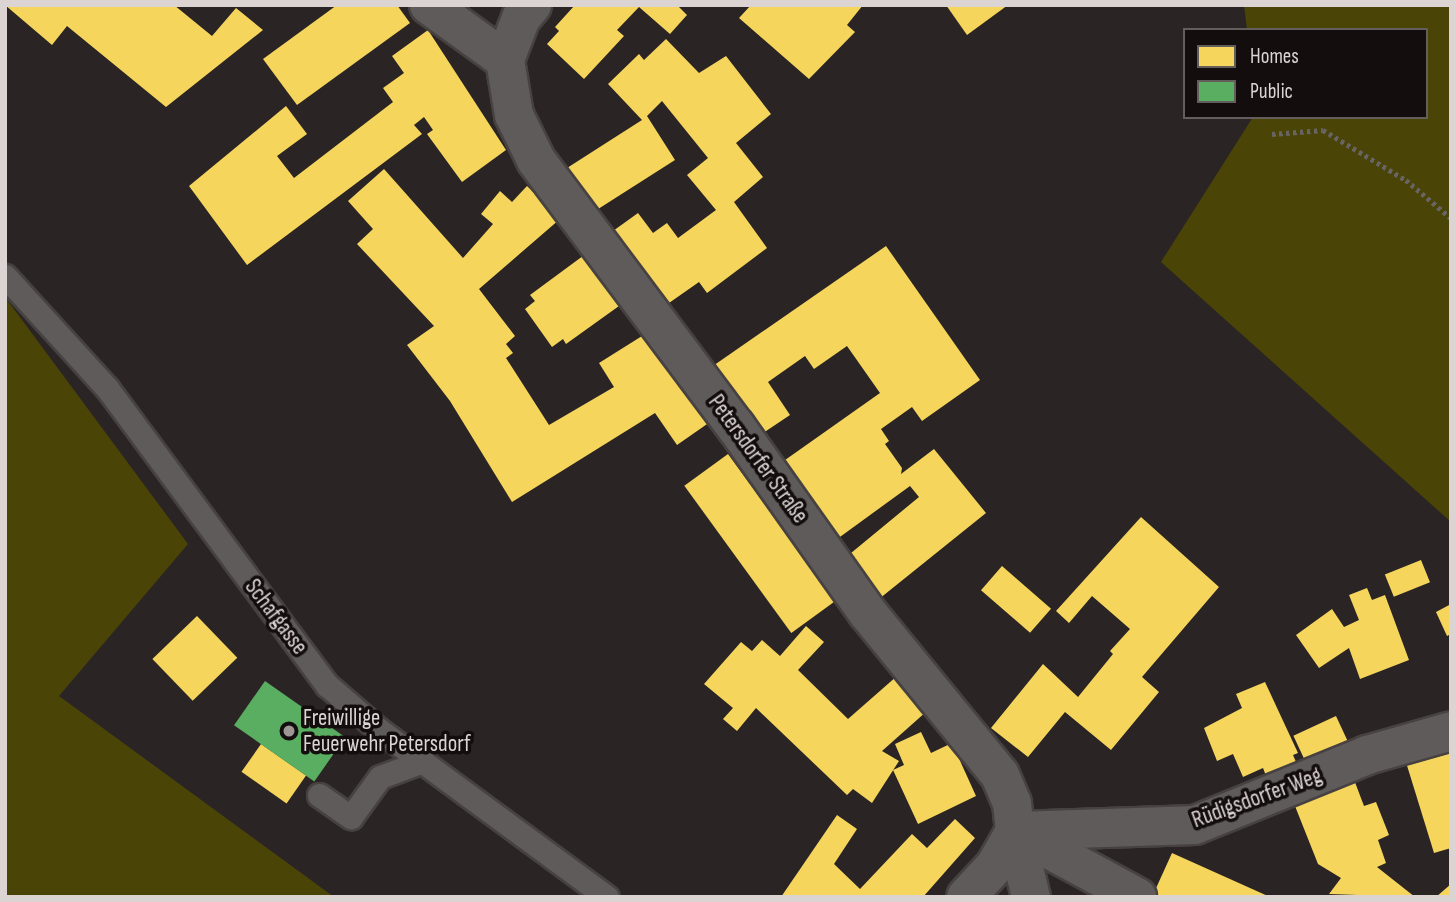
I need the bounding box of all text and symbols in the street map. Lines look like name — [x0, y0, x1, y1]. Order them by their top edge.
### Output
legend — [1183, 28, 1428, 119]
text: Homes — [1250, 44, 1299, 69]
text: Public — [1250, 79, 1293, 104]
street label: Petersdorfer Straße — [702, 389, 814, 529]
street label: Schafgasse — [239, 574, 313, 660]
place label: Freiwillige Feuerwehr Petersdorf — [303, 704, 471, 758]
marker: Freiwillige Feuerwehr Petersdorf — [281, 723, 297, 739]
street label: Rüdigsdorfer Weg — [1188, 762, 1326, 834]

